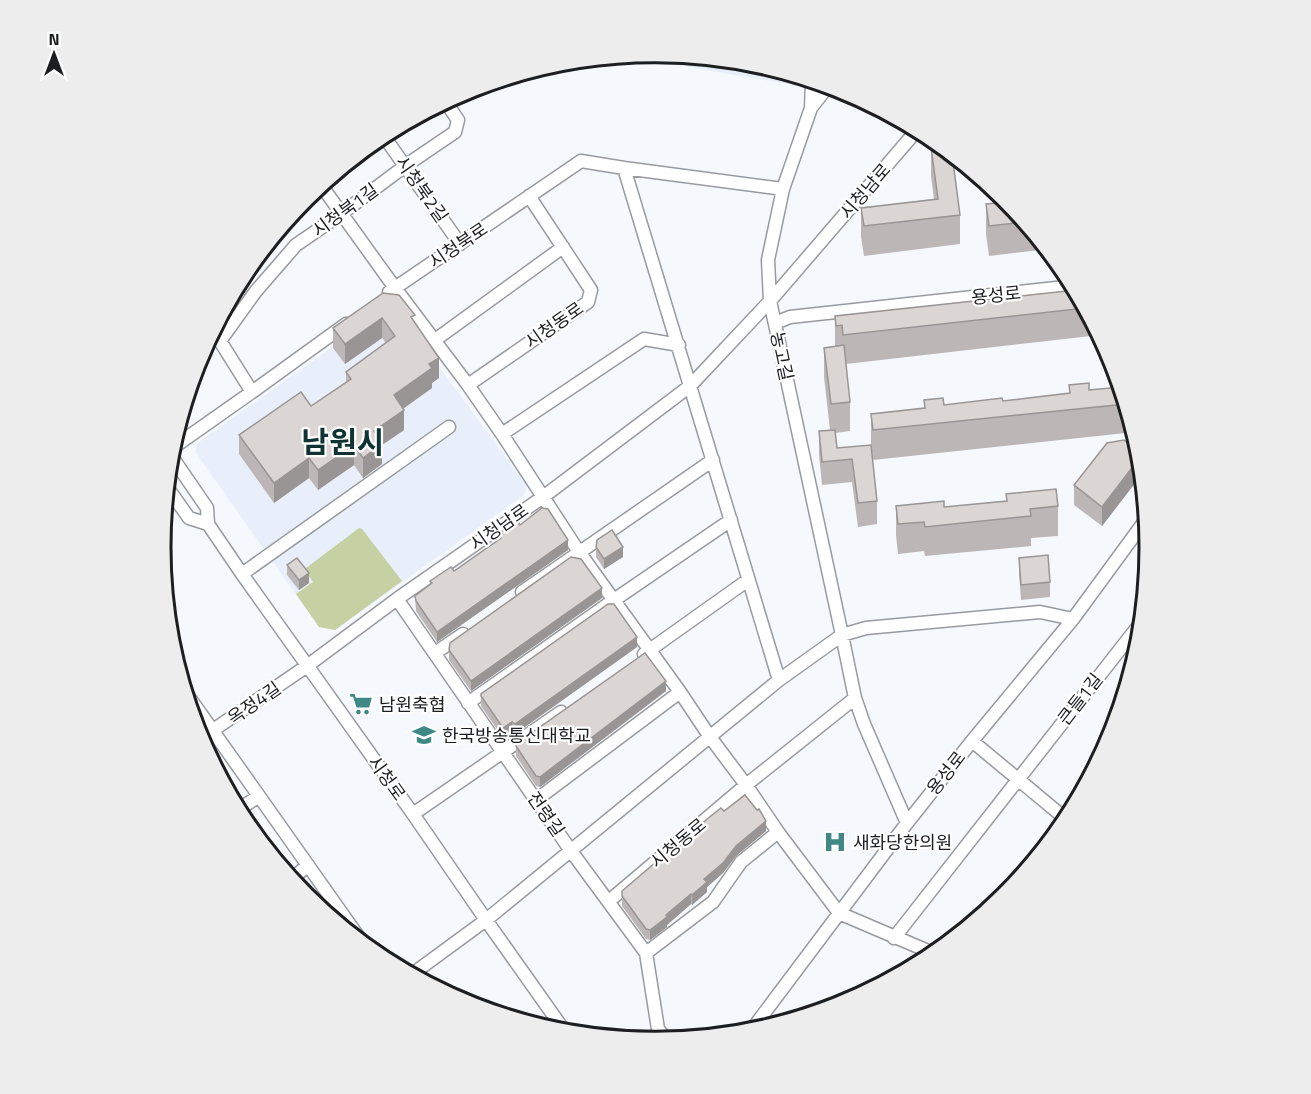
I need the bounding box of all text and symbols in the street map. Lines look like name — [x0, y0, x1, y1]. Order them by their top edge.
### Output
north arrow — [24, 24, 84, 84]
text: N — [48, 27, 60, 51]
street label: 시청북2길 — [389, 150, 455, 228]
street label: 시청남로 — [833, 157, 897, 225]
street label: 시청북1길 — [306, 177, 384, 243]
street label: 시청북로 — [423, 215, 493, 275]
street label: 용성로 — [970, 279, 1022, 311]
street label: 시청동로 — [519, 295, 589, 355]
street label: 농고길 — [764, 329, 800, 383]
district label: 남원시 — [302, 419, 384, 465]
street label: 시청남로 — [464, 497, 534, 557]
street label: 큰들1길 — [1051, 667, 1109, 731]
street label: 옥정4길 — [222, 675, 286, 731]
supermarket icon: 남원축협 — [348, 691, 374, 717]
place label: 남원축협 — [379, 691, 445, 718]
school or university icon: 한국방송통신대학교 — [411, 722, 437, 748]
place label: 한국방송통신대학교 — [442, 722, 591, 749]
street label: 용성로 — [920, 745, 972, 801]
street label: 시청로 — [361, 750, 413, 806]
street label: 전령길 — [521, 786, 571, 842]
street label: 시청동로 — [644, 811, 712, 875]
hospital icon: 새화당한의원 — [822, 829, 848, 855]
place label: 새화당한의원 — [853, 829, 952, 856]

